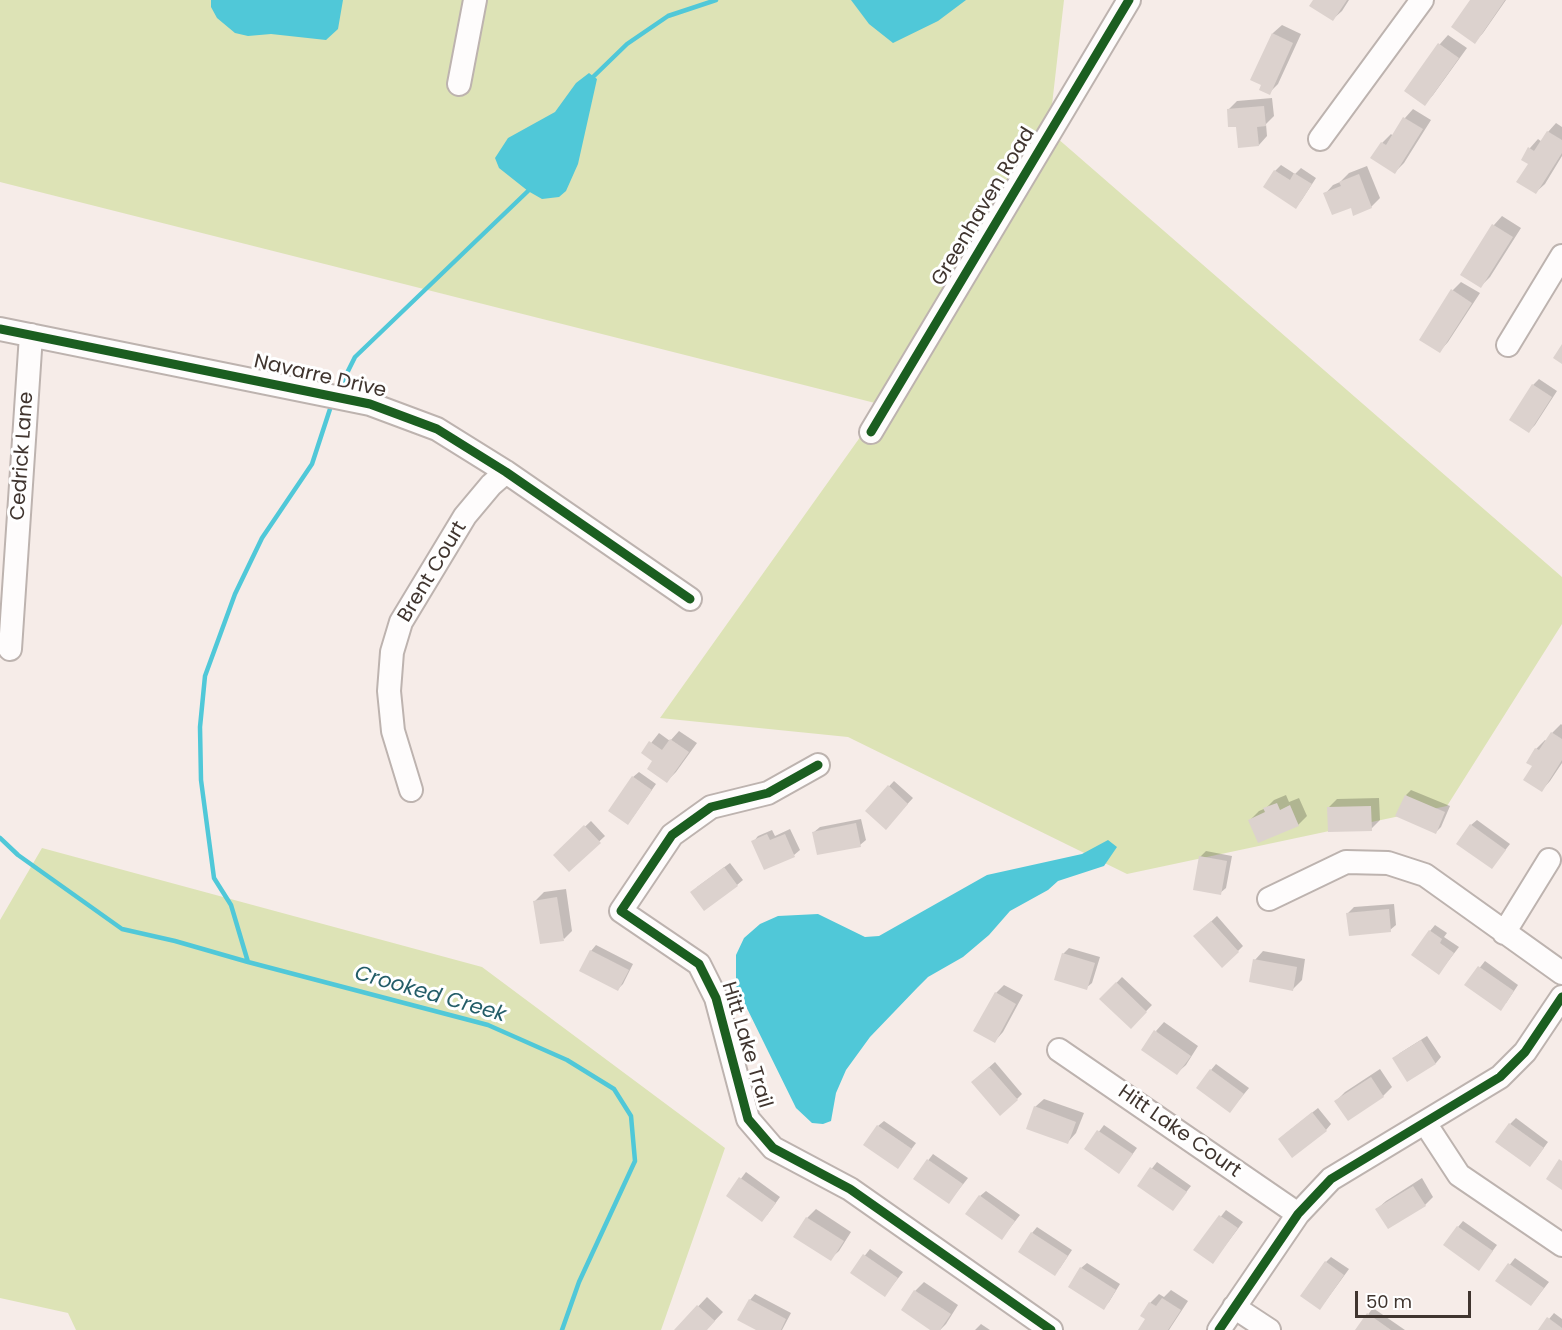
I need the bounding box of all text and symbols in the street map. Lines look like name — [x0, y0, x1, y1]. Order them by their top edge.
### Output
street label: Greenhaven Road — [927, 123, 1041, 291]
street label: Navarre Drive — [251, 350, 389, 404]
street label: Cedrick Lane — [7, 391, 39, 521]
street label: Brent Court — [394, 517, 472, 627]
water label: Crooked Creek — [351, 961, 509, 1029]
street label: Hitt Lake Trail — [715, 979, 777, 1111]
street label: Hitt Lake Court — [1113, 1081, 1245, 1183]
scale bar — [1358, 1279, 1474, 1317]
text: 50 m — [1366, 1289, 1412, 1314]

